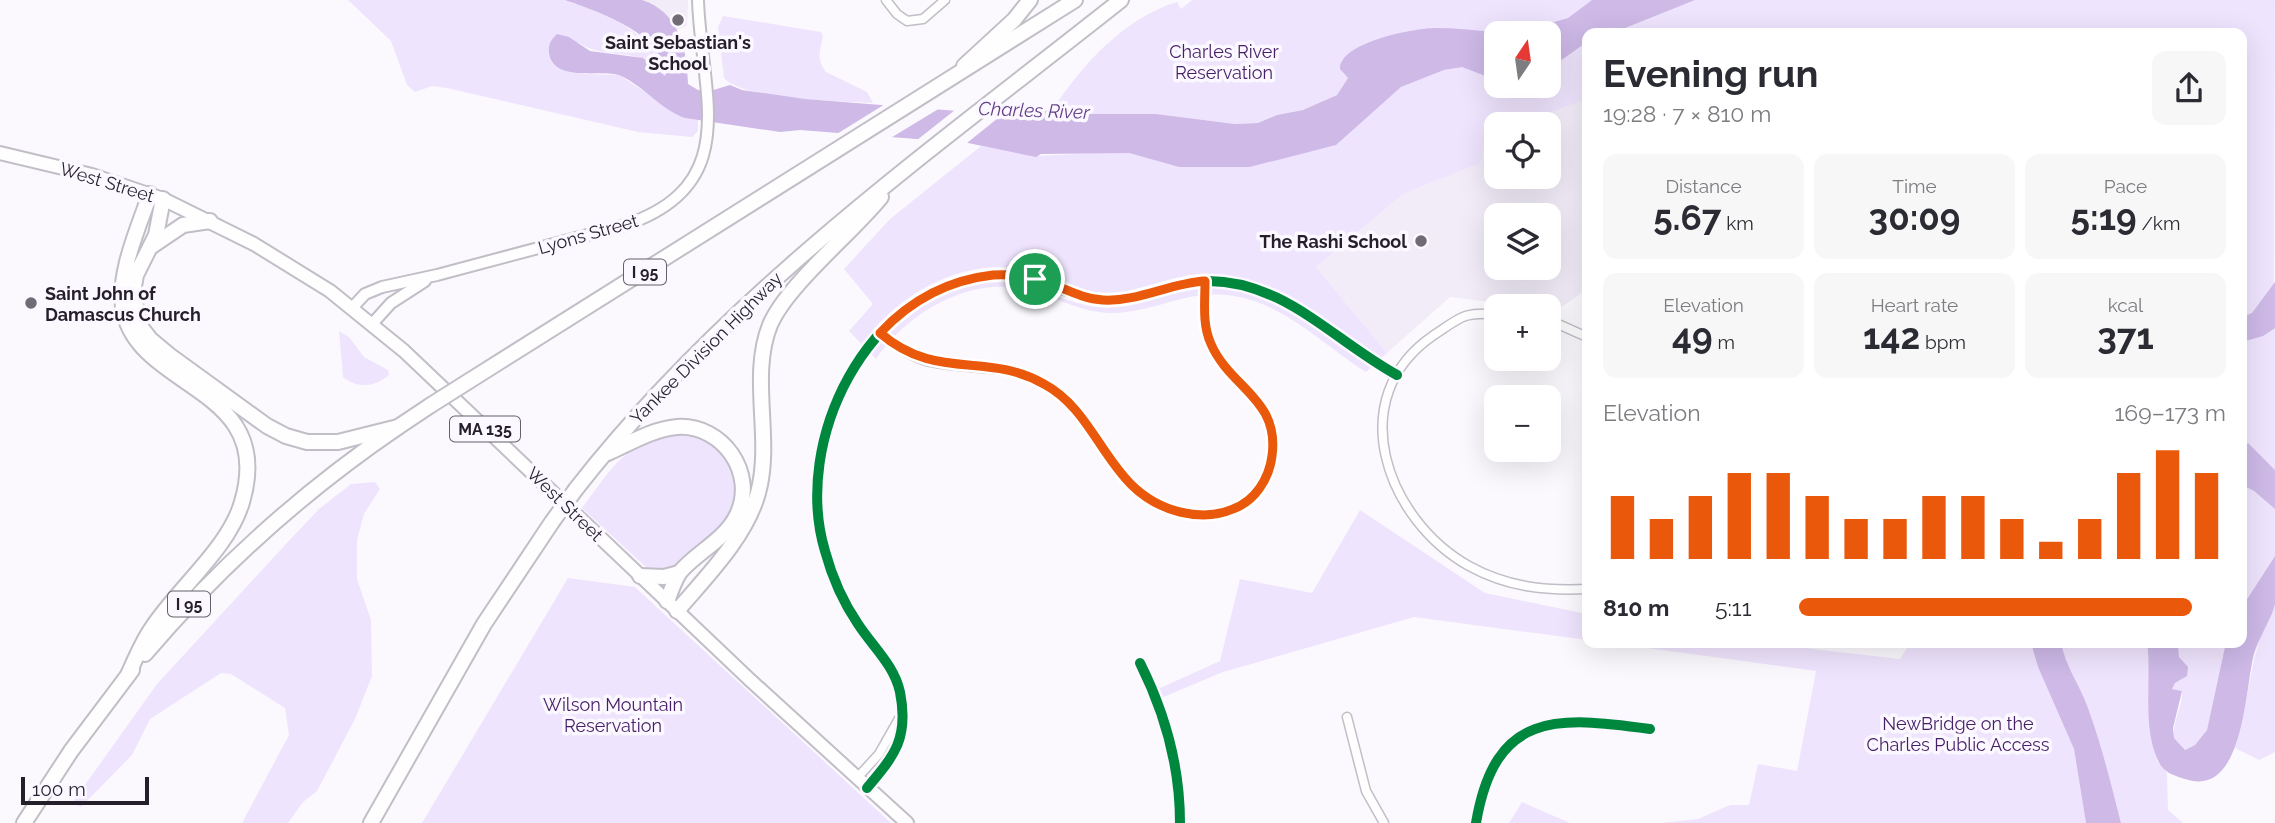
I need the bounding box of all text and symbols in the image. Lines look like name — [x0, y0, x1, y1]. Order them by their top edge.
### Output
marker: Saint Sebastian's School — [670, 12, 686, 28]
north arrow — [1484, 21, 1561, 98]
map controls — [1484, 21, 1561, 462]
place label: Saint Sebastian's School — [605, 32, 751, 74]
park label: Charles River Reservation — [1169, 41, 1279, 83]
text: Evening run — [1603, 51, 1818, 96]
button: share — [2152, 51, 2226, 125]
water label: Charles River — [978, 97, 1092, 123]
text: 19:28 · 7 × 810 m — [1603, 100, 1771, 127]
button: locate — [1484, 112, 1561, 189]
street label: West Street — [57, 158, 157, 206]
text: Distance — [1665, 175, 1742, 197]
text: Time — [1892, 175, 1937, 197]
text: Pace — [2104, 175, 2147, 197]
text: 5.67 — [1653, 197, 1721, 238]
text: 30:09 — [1869, 197, 1960, 238]
text: 5:19 — [2071, 197, 2137, 238]
button: layers — [1484, 203, 1561, 280]
street label: Lyons Street — [536, 210, 640, 258]
text: km — [1721, 212, 1754, 234]
text: /km — [2137, 212, 2180, 234]
place label: The Rashi School — [1259, 231, 1407, 252]
marker: The Rashi School — [1413, 233, 1429, 249]
pin — [1005, 249, 1065, 309]
road number: I 95 — [624, 260, 666, 284]
icon: arrive — [1016, 260, 1054, 298]
street label: Yankee Division Highway — [626, 268, 786, 428]
place label: Saint John of Damascus Church — [45, 283, 201, 325]
button: + — [1484, 294, 1561, 371]
text: Elevation — [1663, 294, 1744, 316]
text: Heart rate — [1871, 294, 1958, 316]
text: kcal — [2108, 294, 2143, 316]
marker: Saint John of Damascus Church — [23, 295, 39, 311]
text: 49 — [1672, 316, 1713, 357]
text: 142 — [1863, 316, 1920, 357]
text: 371 — [2097, 316, 2154, 357]
text: m — [1713, 331, 1735, 353]
text: bpm — [1920, 331, 1966, 353]
button: − — [1484, 385, 1561, 462]
text: Elevation — [1603, 399, 1701, 426]
text: 169–173 m — [2115, 399, 2226, 426]
road number: MA 135 — [450, 416, 520, 442]
street label: West Street — [523, 463, 607, 545]
road number: I 95 — [168, 592, 210, 617]
text: 810 m — [1603, 594, 1669, 621]
text: 5:11 — [1715, 594, 1752, 621]
park label: Wilson Mountain Reservation — [543, 694, 683, 736]
park label: NewBridge on the Charles Public Access — [1867, 713, 2050, 755]
scale bar — [21, 774, 149, 806]
text: 100 m — [32, 778, 86, 800]

